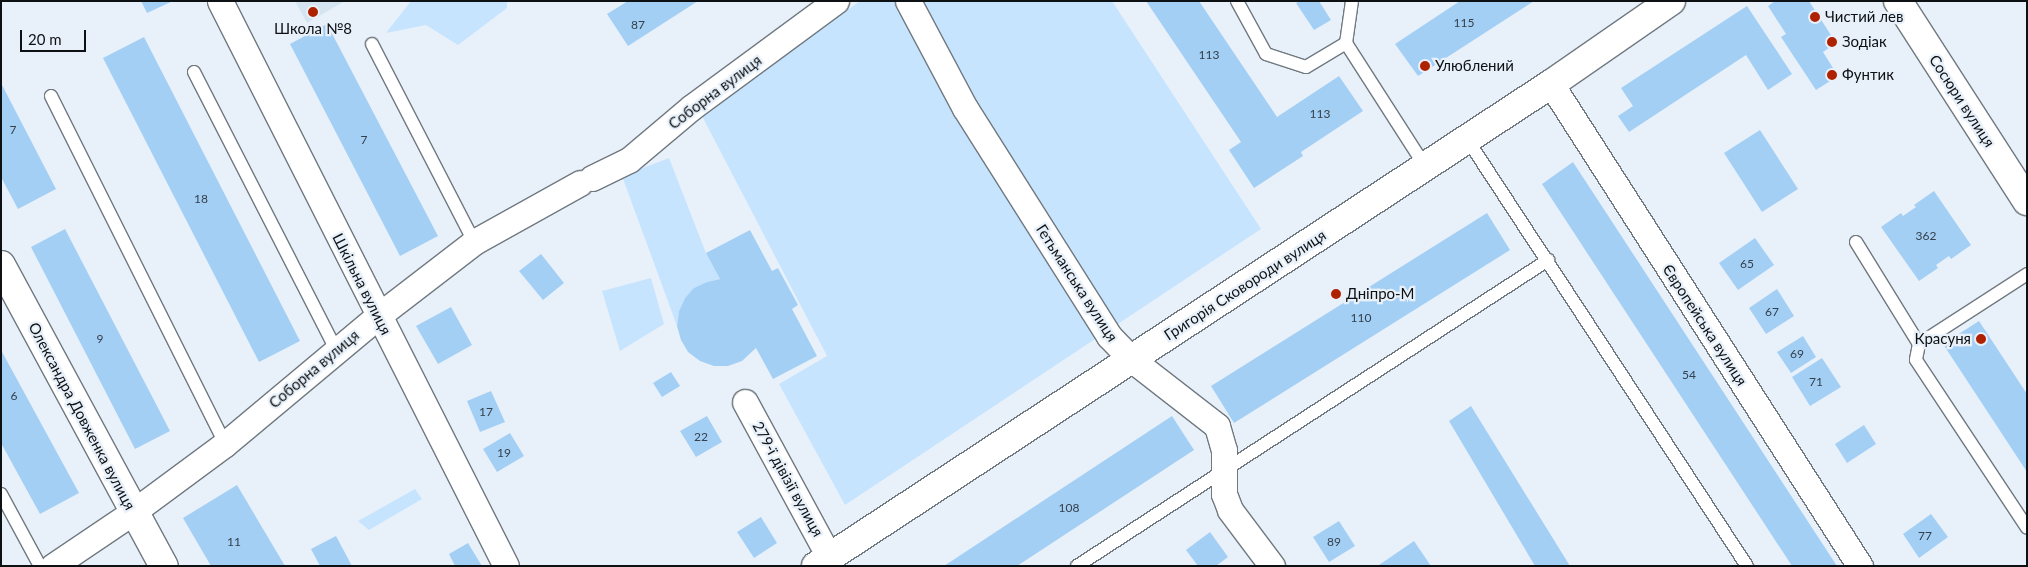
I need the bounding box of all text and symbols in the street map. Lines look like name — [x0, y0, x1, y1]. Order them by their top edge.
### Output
marker: Школа №8 — [307, 6, 319, 18]
place label: Чистий лев — [1825, 8, 1903, 26]
marker: Чистий лев — [1809, 11, 1821, 23]
house number: 115 — [1454, 16, 1474, 30]
house number: 87 — [631, 18, 645, 32]
scale bar — [22, 20, 89, 52]
place label: Школа №8 — [274, 20, 352, 38]
text: 20 m — [28, 30, 62, 48]
place label: Зодіак — [1842, 33, 1887, 51]
marker: Зодіак — [1826, 36, 1838, 48]
house number: 113 — [1199, 48, 1219, 62]
street label: Соборна вулиця — [665, 51, 765, 133]
street label: Сосюри вулиця — [1926, 52, 1998, 150]
place label: Улюблений — [1435, 57, 1514, 75]
marker: Улюблений — [1419, 60, 1431, 72]
place label: Фунтик — [1842, 66, 1894, 84]
marker: Фунтик — [1826, 69, 1838, 81]
house number: 113 — [1310, 107, 1330, 121]
house number: 7 — [10, 123, 16, 137]
house number: 7 — [361, 133, 367, 147]
house number: 18 — [194, 192, 208, 206]
street label: Гетьманська вулиця — [1032, 221, 1122, 345]
street label: Григорія Сковороди вулиця — [1161, 226, 1329, 344]
house number: 362 — [1916, 229, 1936, 243]
street label: Шкільна вулиця — [329, 230, 395, 338]
house number: 65 — [1740, 257, 1754, 271]
street label: Європейська вулиця — [1659, 261, 1751, 389]
place label: Днiпро-М — [1346, 285, 1415, 303]
marker: Днiпро-М — [1330, 288, 1342, 300]
house number: 67 — [1765, 305, 1779, 319]
house number: 110 — [1351, 311, 1371, 325]
street label: Олександра Довженка вулиця — [25, 319, 139, 513]
street label: Соборна вулиця — [265, 326, 363, 412]
place label: Красуня — [1914, 330, 1971, 348]
house number: 9 — [97, 332, 103, 346]
marker: Красуня — [1975, 333, 1987, 345]
house number: 69 — [1790, 347, 1804, 361]
house number: 54 — [1682, 368, 1696, 382]
house number: 71 — [1809, 375, 1823, 389]
house number: 6 — [11, 389, 17, 403]
house number: 17 — [479, 405, 493, 419]
street label: 279-ї дівізії вулиця — [749, 418, 827, 540]
house number: 22 — [694, 430, 708, 444]
house number: 19 — [497, 446, 511, 460]
house number: 108 — [1059, 501, 1079, 515]
house number: 77 — [1918, 529, 1932, 543]
house number: 11 — [227, 535, 241, 549]
house number: 89 — [1327, 535, 1341, 549]

